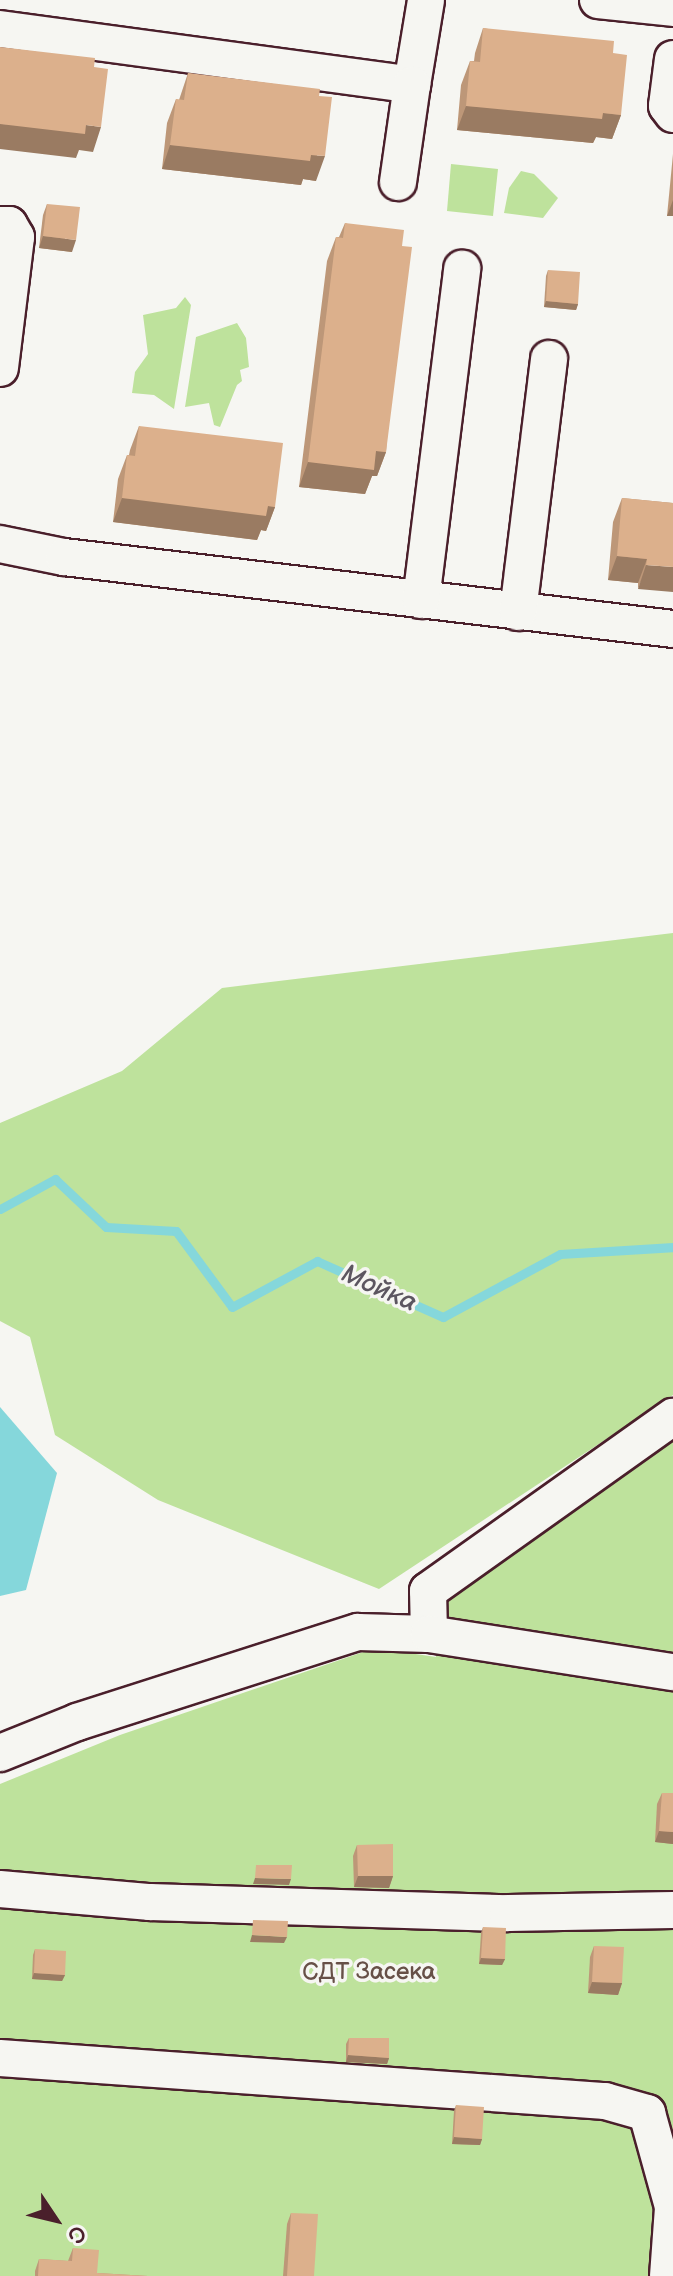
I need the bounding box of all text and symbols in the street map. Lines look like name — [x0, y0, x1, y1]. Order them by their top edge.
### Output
water label: Мойка — [336, 1259, 422, 1319]
park label: СДТ Засека — [302, 1958, 436, 1986]
north arrow — [16, 2180, 96, 2260]
text: С — [61, 2220, 92, 2248]

